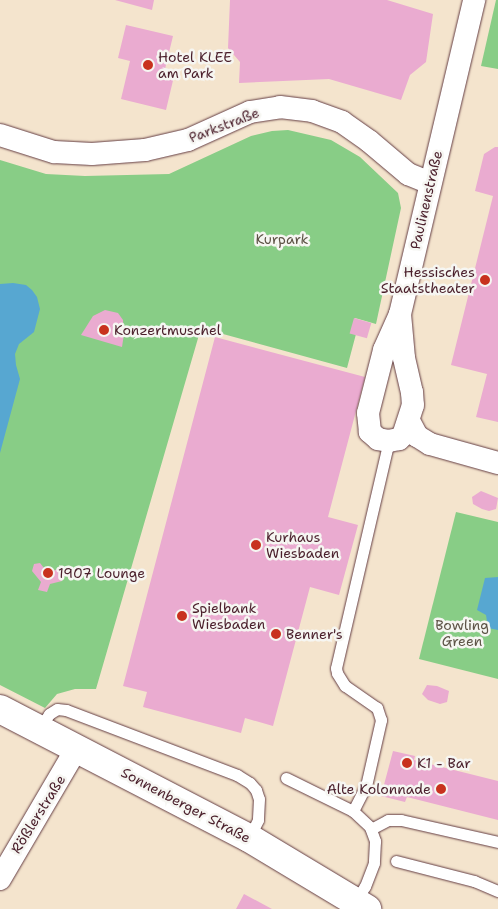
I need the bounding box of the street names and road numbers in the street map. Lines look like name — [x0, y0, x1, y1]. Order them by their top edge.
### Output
street label: Parkstraße — [186, 104, 262, 146]
street label: Paulinenstraße — [406, 149, 446, 251]
street label: Sonnenberger Straße — [118, 764, 254, 846]
street label: Rößlerstraße — [7, 772, 69, 856]

